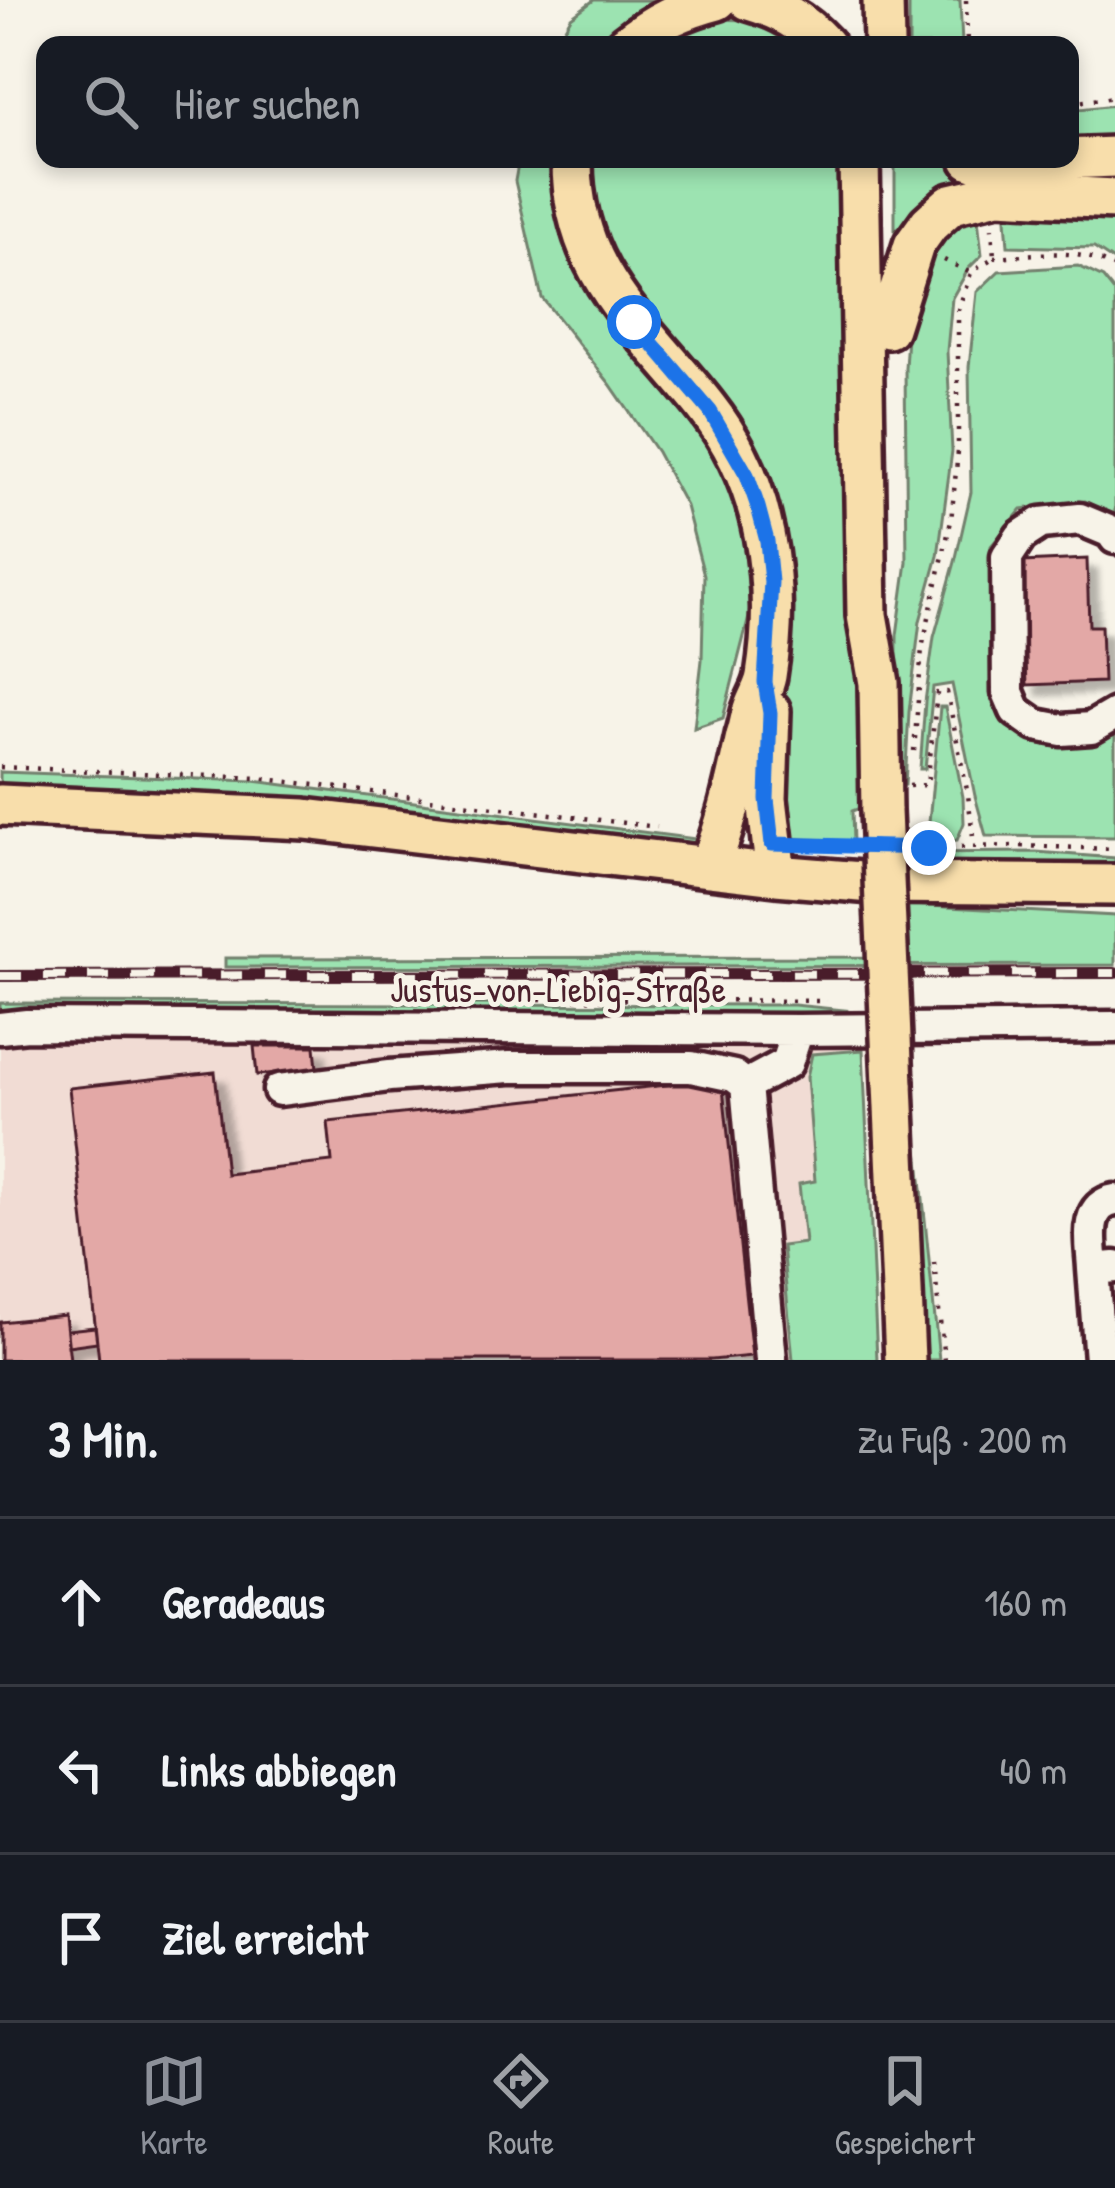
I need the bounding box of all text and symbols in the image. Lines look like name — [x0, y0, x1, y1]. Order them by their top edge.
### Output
search box — [36, 36, 1079, 168]
icon: search — [78, 69, 144, 135]
text: Hier suchen — [174, 72, 361, 133]
route start — [607, 295, 661, 349]
route end — [902, 821, 956, 875]
street label: Justus-von-Liebig-Straße — [390, 964, 726, 1013]
text: 3 Min. — [48, 1404, 158, 1473]
text: Zu Fuß · 200 m — [857, 1412, 1067, 1465]
icon: ahead — [48, 1569, 114, 1635]
text: Geradeaus — [162, 1571, 325, 1632]
text: 160 m — [984, 1575, 1067, 1628]
icon: left — [48, 1737, 114, 1803]
text: Links abbiegen — [162, 1739, 397, 1800]
text: 40 m — [999, 1743, 1067, 1796]
icon: arrive — [48, 1905, 114, 1971]
text: Ziel erreicht — [162, 1907, 368, 1968]
tab: Karte — [140, 2048, 208, 2164]
tab: Route — [488, 2048, 554, 2164]
tab: Gespeichert — [835, 2048, 975, 2164]

